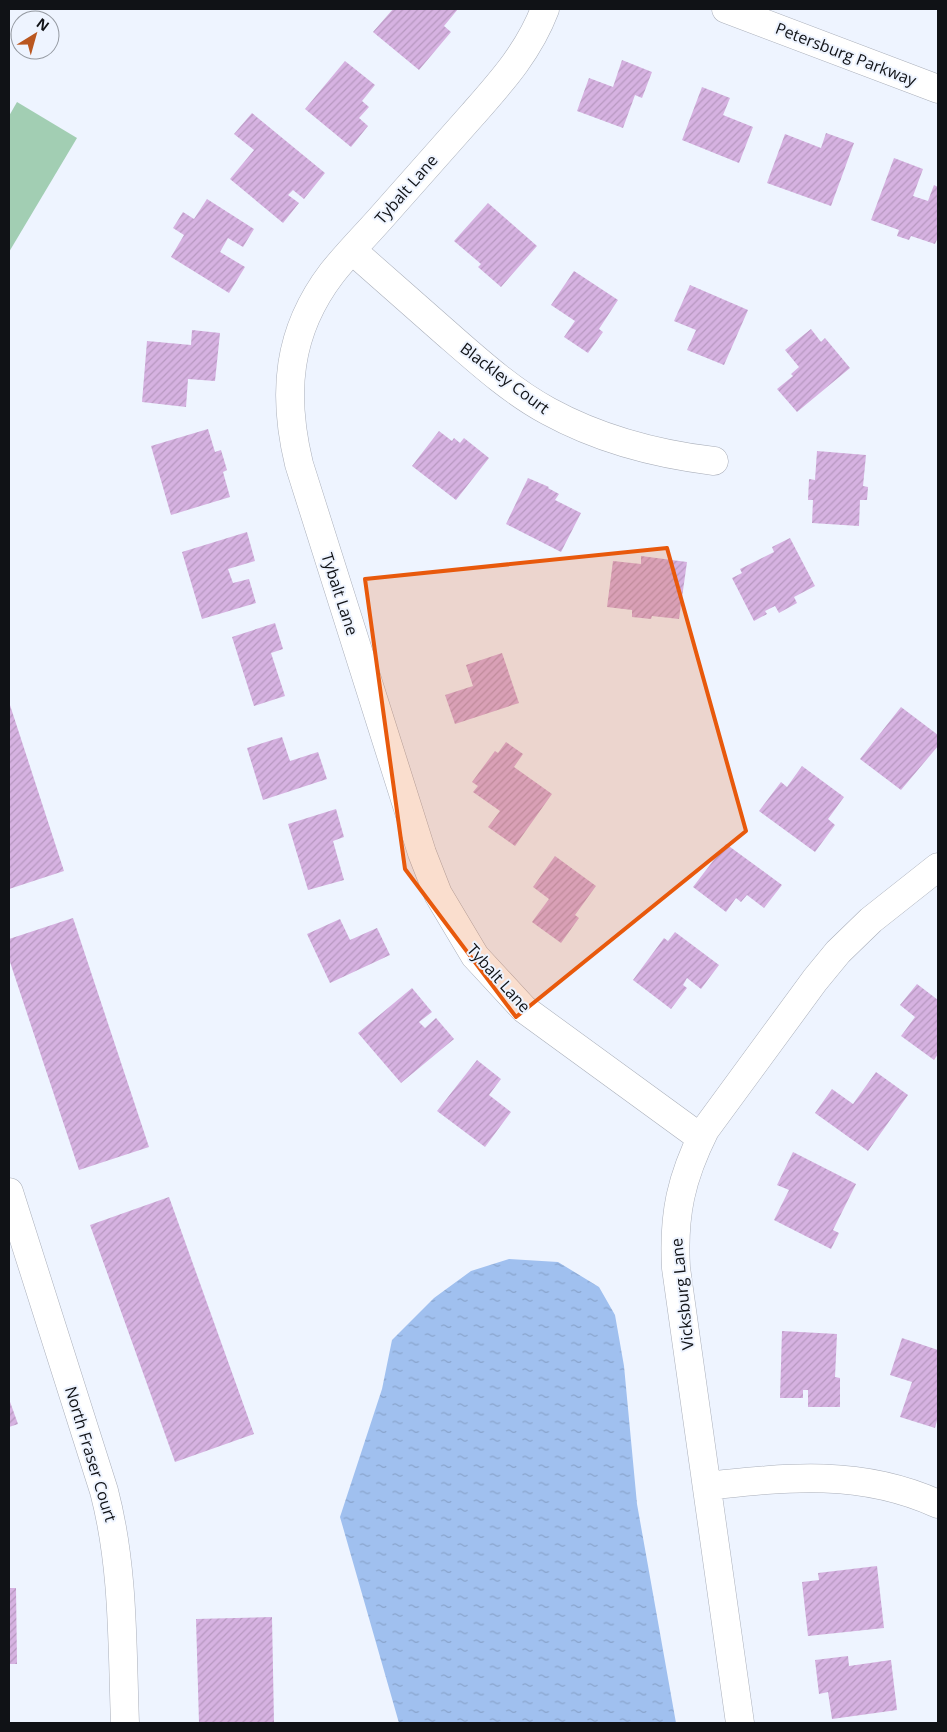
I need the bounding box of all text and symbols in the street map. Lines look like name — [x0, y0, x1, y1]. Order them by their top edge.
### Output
north arrow — [10, 10, 60, 60]
text: N — [33, 13, 53, 35]
street label: Petersburg Parkway — [772, 17, 921, 91]
street label: Tybalt Lane — [370, 150, 442, 228]
street label: Blackley Court — [456, 337, 554, 419]
street label: Tybalt Lane — [316, 550, 364, 638]
street label: Tybalt Lane — [462, 939, 536, 1017]
street label: Vicksburg Lane — [665, 1237, 699, 1351]
street label: North Fraser Court — [60, 1384, 122, 1525]

